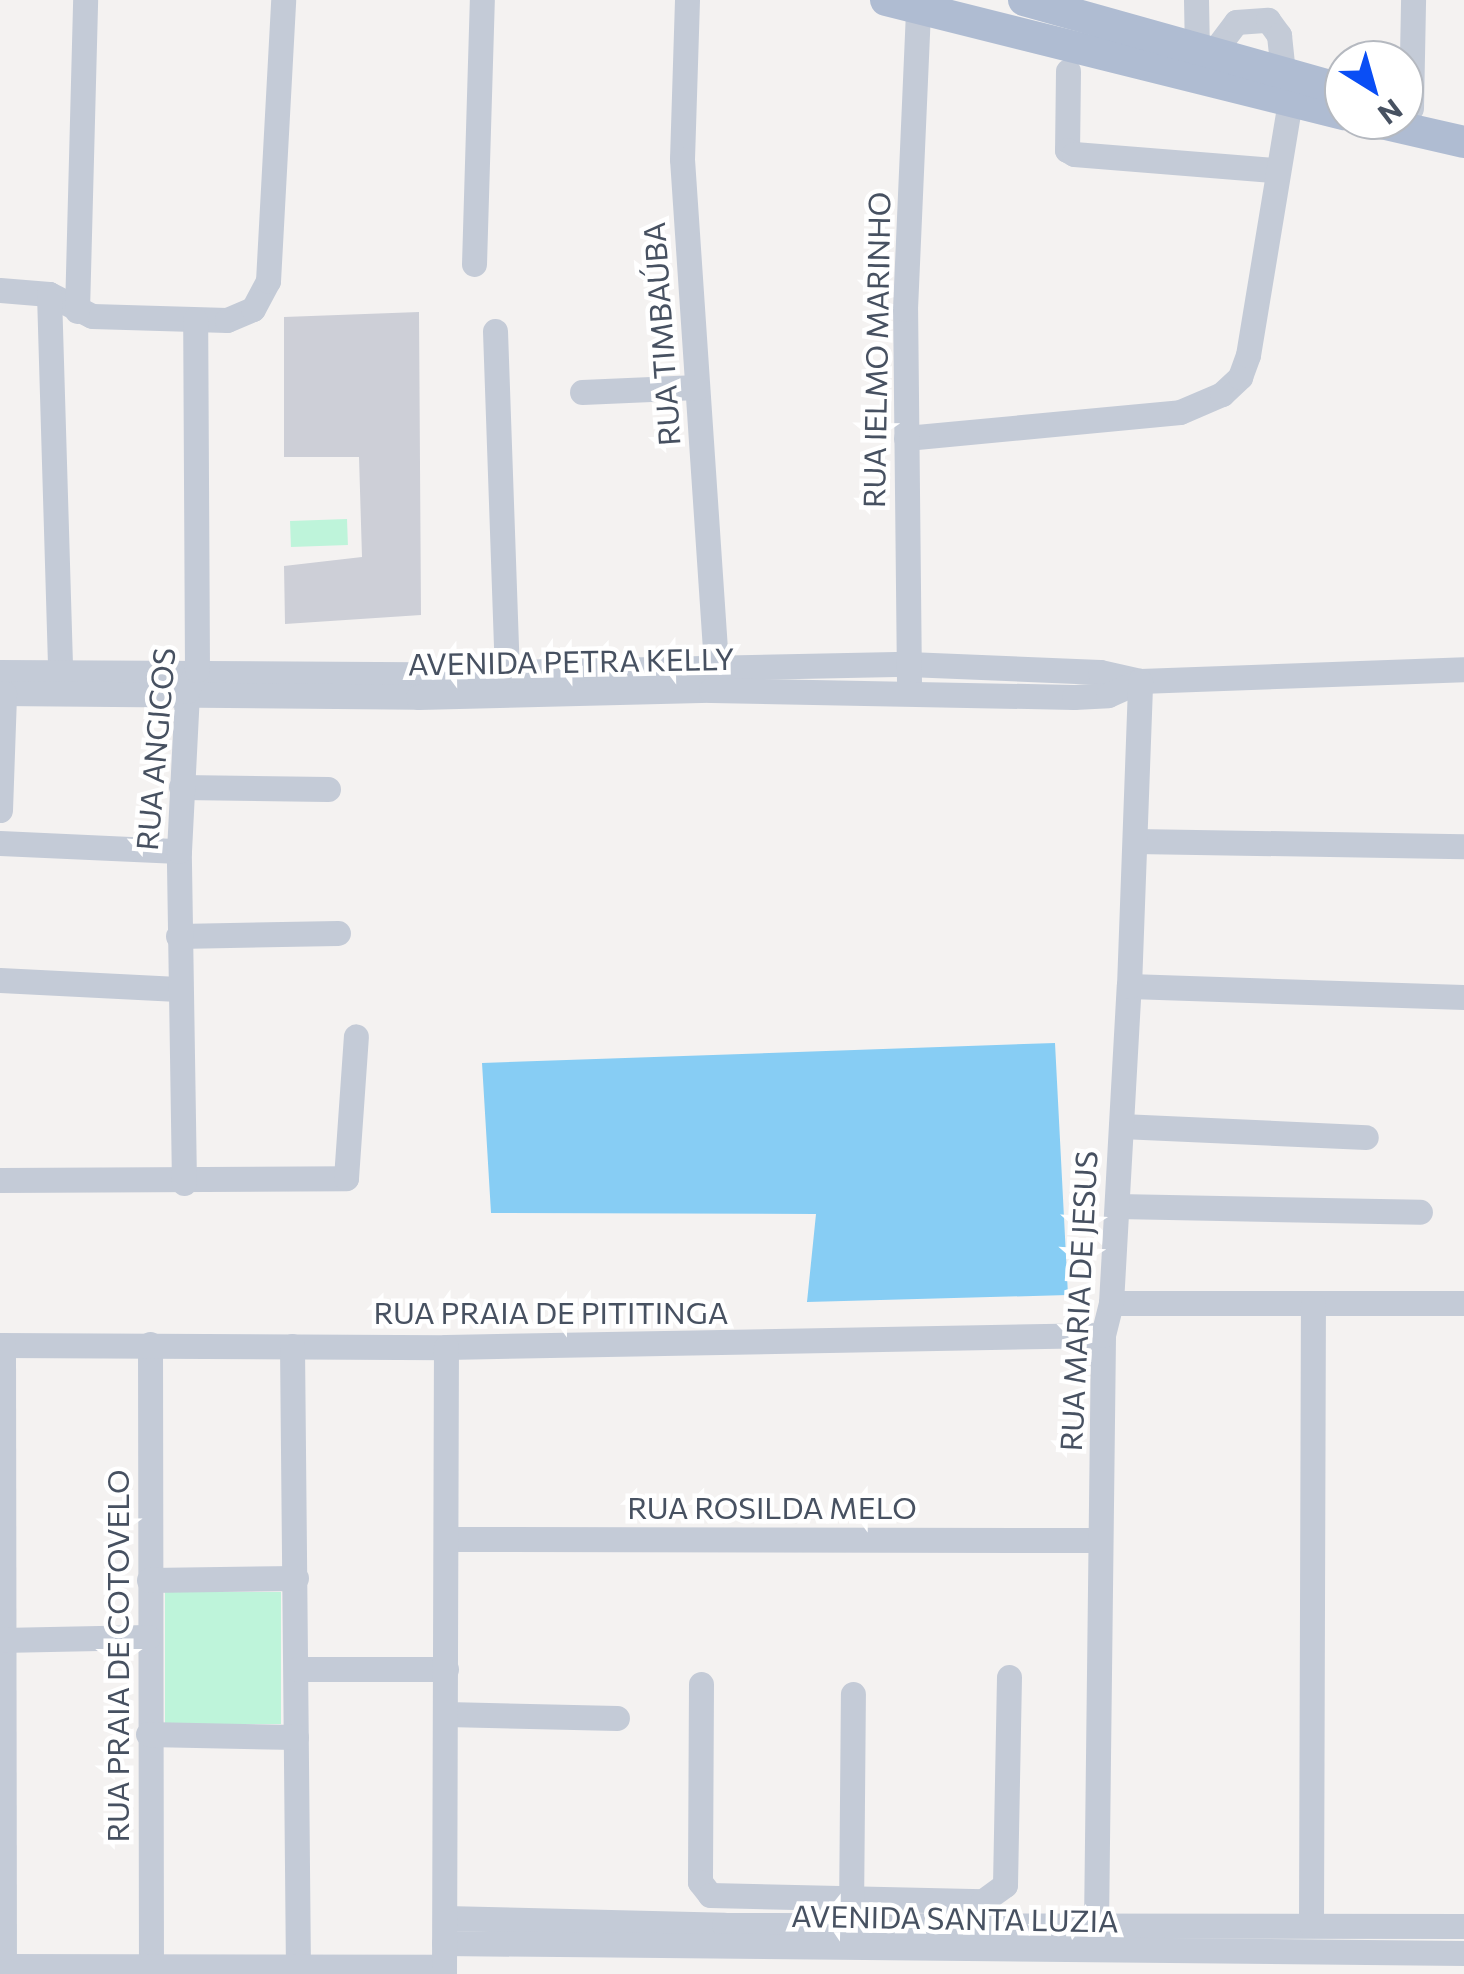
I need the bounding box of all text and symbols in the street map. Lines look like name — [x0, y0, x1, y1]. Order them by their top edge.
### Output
north arrow — [1324, 40, 1424, 140]
text: N — [1372, 92, 1409, 132]
street label: RUA IELMO MARINHO — [855, 192, 897, 508]
street label: RUA TIMBAÚBA — [635, 221, 687, 447]
street label: AVENIDA PETRA KELLY — [407, 640, 735, 682]
street label: RUA ANGICOS — [128, 646, 182, 852]
street label: RUA MARIA DE JESUS — [1052, 1150, 1104, 1452]
street label: RUA PRAIA DE PITITINGA — [374, 1294, 728, 1330]
street label: RUA PRAIA DE COTOVELO — [99, 1470, 135, 1842]
street label: RUA ROSILDA MELO — [627, 1489, 917, 1525]
street label: AVENIDA SANTA LUZIA — [791, 1897, 1119, 1939]

